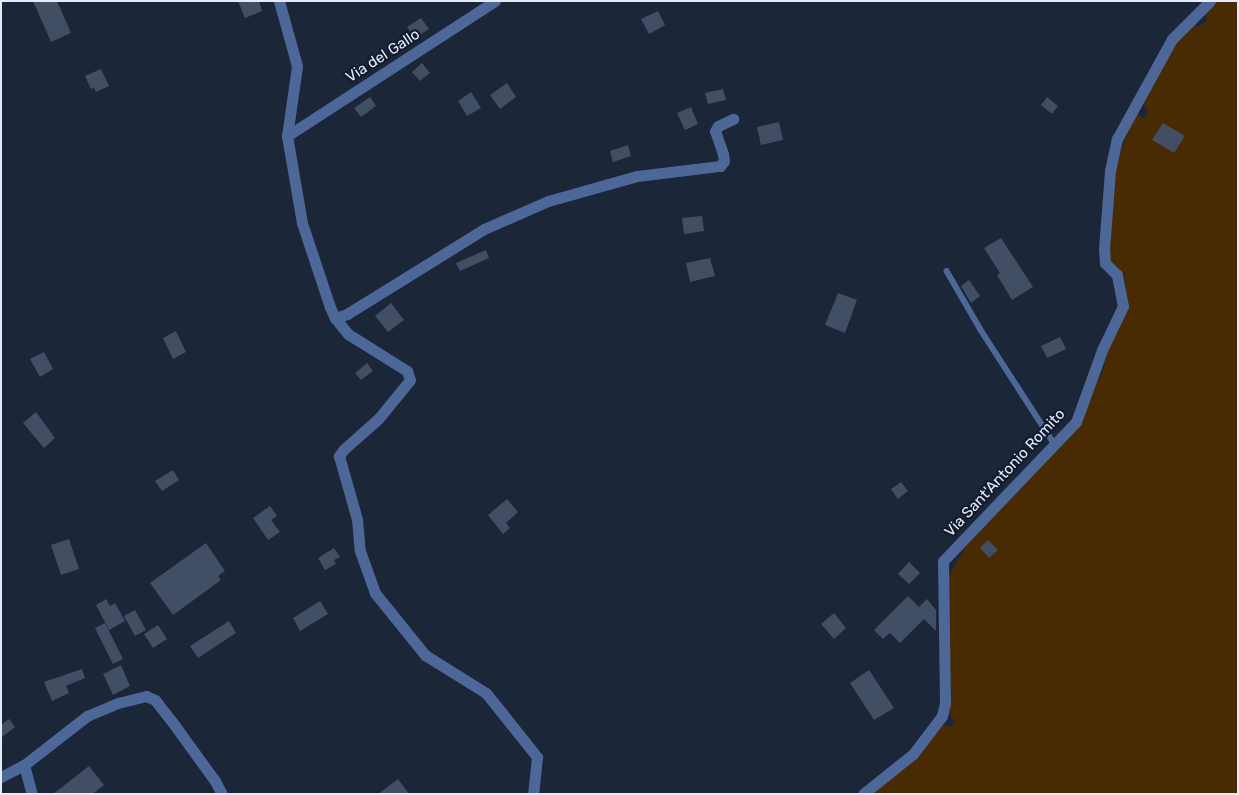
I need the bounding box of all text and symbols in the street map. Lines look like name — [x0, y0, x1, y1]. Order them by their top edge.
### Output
street label: Via del Gallo — [343, 25, 423, 87]
street label: Via Sant'Antonio Romito — [941, 405, 1069, 541]

